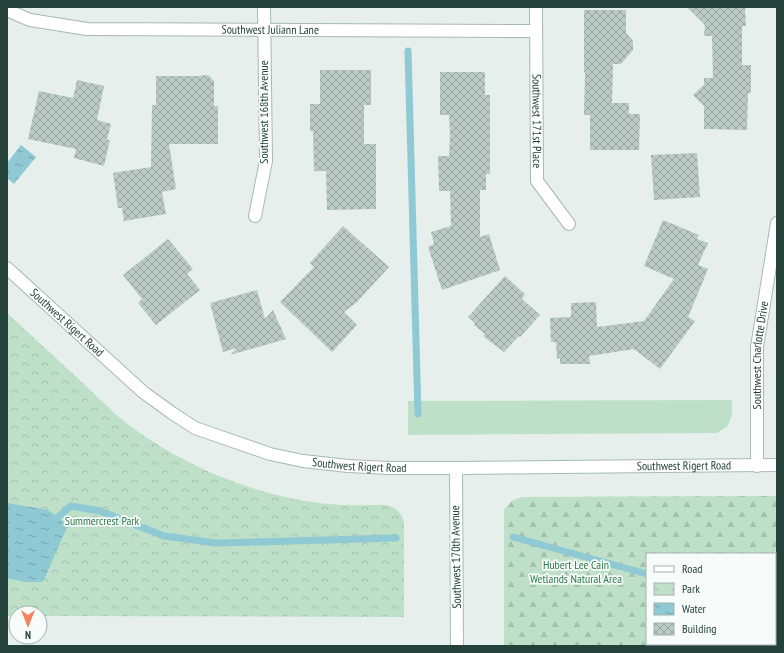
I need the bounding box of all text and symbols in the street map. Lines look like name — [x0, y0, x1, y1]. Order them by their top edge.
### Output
street label: Southwest Juliann Lane — [222, 22, 319, 37]
street label: Southwest 168th Avenue — [256, 60, 271, 164]
street label: Southwest 171st Place — [529, 74, 545, 168]
street label: Southwest Rigert Road — [27, 285, 107, 360]
street label: Southwest Charlotte Drive — [749, 300, 771, 409]
street label: Southwest Rigert Road — [312, 454, 406, 475]
street label: Southwest Rigert Road — [637, 457, 731, 473]
street label: Southwest 170th Avenue — [447, 505, 464, 609]
park label: Summercrest Park — [65, 513, 140, 528]
legend — [646, 553, 776, 645]
park label: Hubert Lee Cain Wetlands Natural Area — [530, 557, 622, 586]
text: Road — [682, 561, 702, 576]
text: Park — [682, 581, 700, 596]
text: Water — [682, 601, 707, 616]
north arrow — [8, 605, 48, 645]
text: Building — [682, 621, 717, 636]
text: N — [25, 628, 31, 642]

